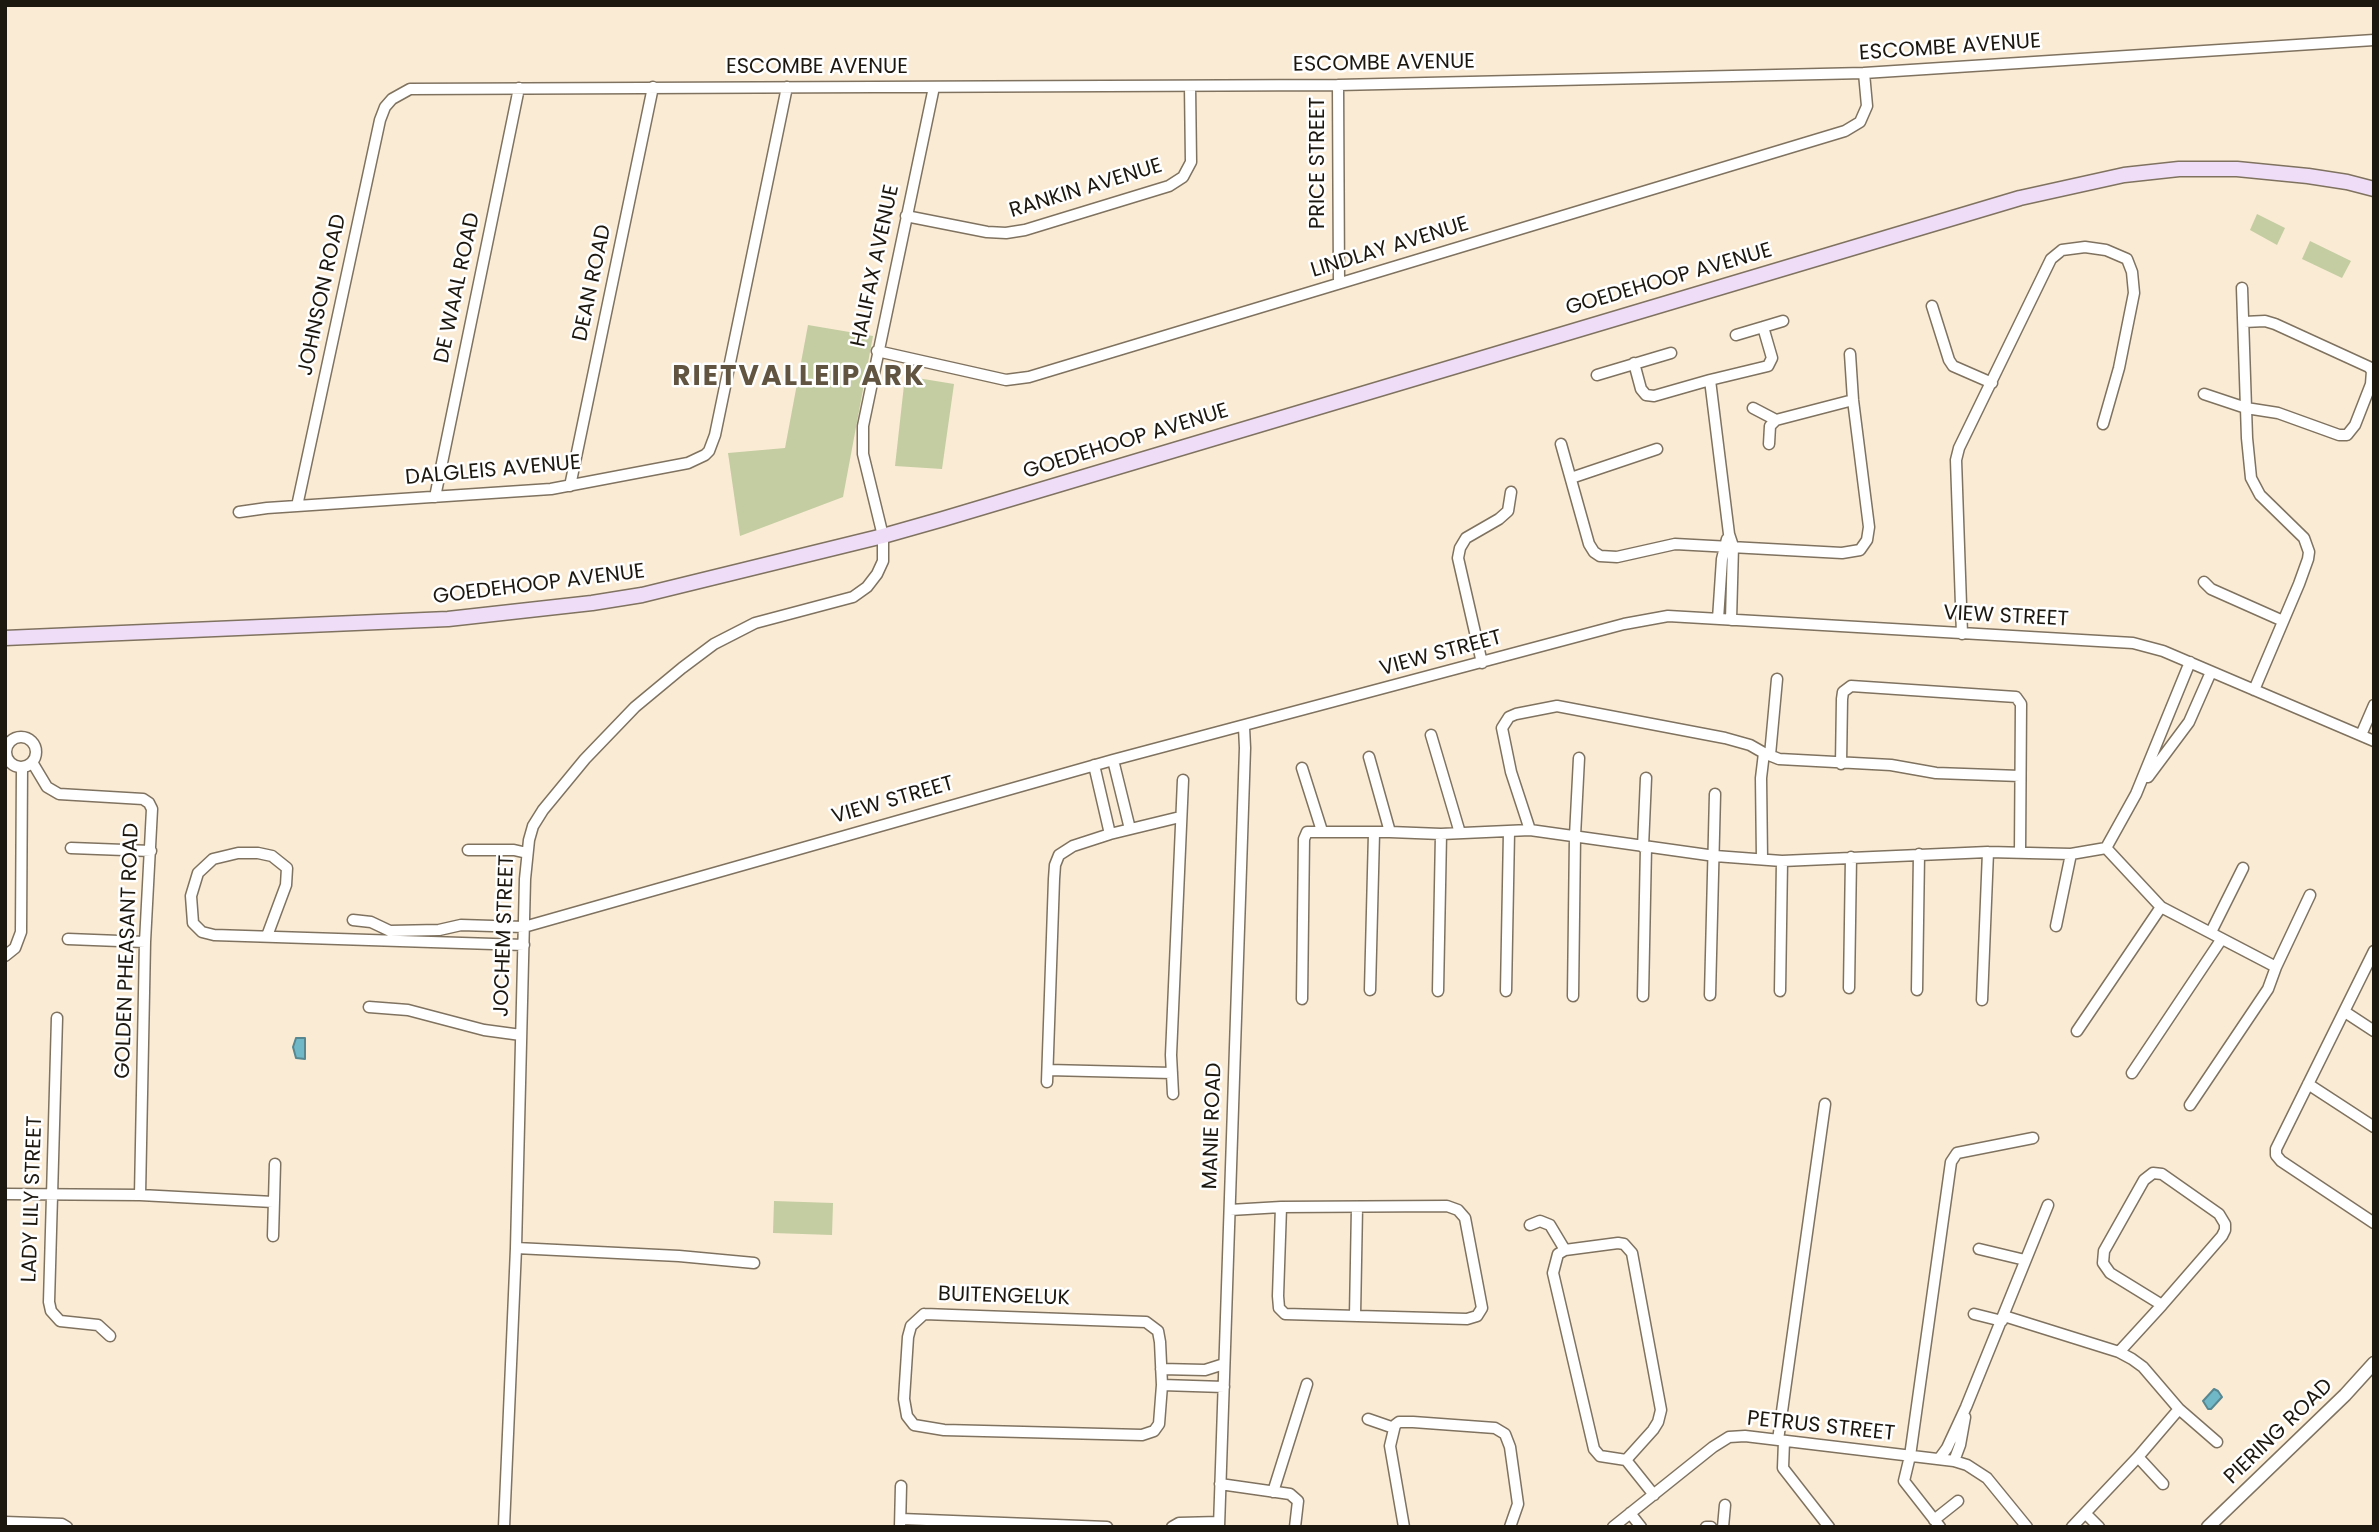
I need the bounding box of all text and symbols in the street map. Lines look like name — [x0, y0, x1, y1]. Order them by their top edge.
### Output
street label: ESCOMBE AVENUE — [1858, 29, 2042, 67]
street label: ESCOMBE AVENUE — [1293, 50, 1475, 78]
street label: ESCOMBE AVENUE — [726, 55, 908, 81]
street label: PRICE STREET — [1306, 97, 1332, 229]
street label: RANKIN AVENUE — [1006, 154, 1166, 224]
street label: HALIFAX AVENUE — [847, 183, 905, 349]
street label: DE WAAL ROAD — [430, 211, 486, 365]
street label: JOHNSON ROAD — [294, 212, 352, 378]
street label: LINDLAY AVENUE — [1308, 212, 1472, 284]
street label: DEAN ROAD — [568, 222, 618, 344]
street label: GOEDEHOOP AVENUE — [1563, 238, 1775, 322]
district label: RIETVALLEIPARK — [674, 361, 924, 395]
street label: GOEDEHOOP AVENUE — [1020, 399, 1232, 485]
street label: DALGLEIS AVENUE — [404, 451, 582, 491]
street label: GOEDEHOOP AVENUE — [432, 559, 646, 611]
street label: VIEW STREET — [1943, 601, 2069, 633]
street label: VIEW STREET — [1377, 626, 1505, 682]
street label: VIEW STREET — [829, 772, 957, 830]
street label: GOLDEN PHEASANT ROAD — [111, 823, 145, 1079]
street label: JOCHEM STREET — [490, 855, 520, 1017]
street label: MANIE ROAD — [1198, 1062, 1228, 1190]
street label: LADY LILY STREET — [18, 1115, 48, 1283]
street label: BUITENGELUK — [938, 1282, 1070, 1312]
street label: PIERING ROAD — [2220, 1374, 2338, 1490]
street label: PETRUS STREET — [1746, 1407, 1896, 1447]

